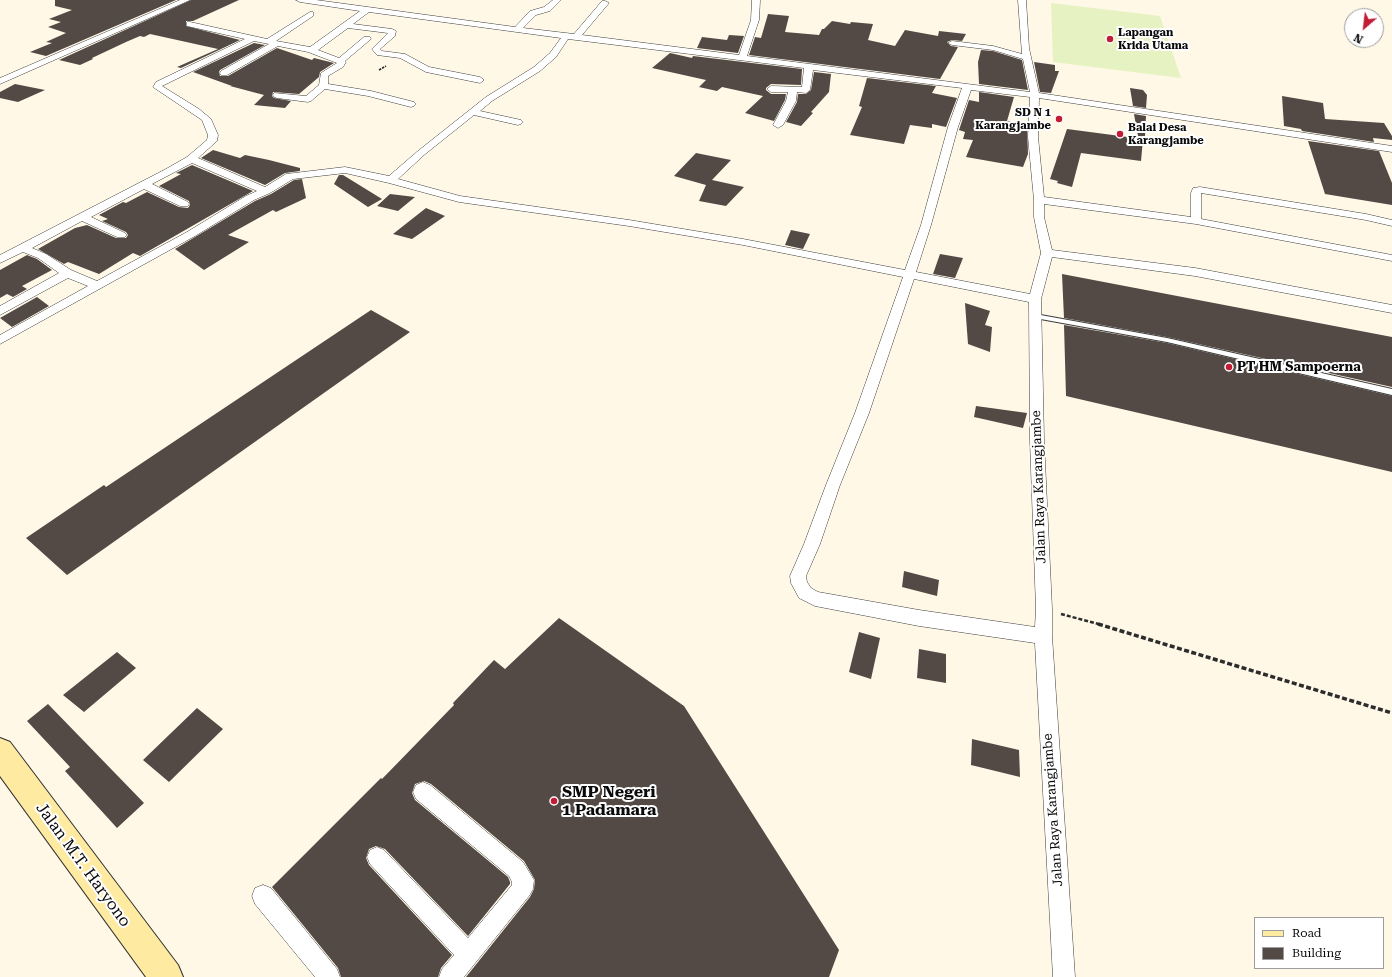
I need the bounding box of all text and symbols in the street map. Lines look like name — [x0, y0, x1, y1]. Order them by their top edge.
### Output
north arrow — [1344, 8, 1384, 48]
place label: Lapangan Krida Utama — [1118, 26, 1188, 52]
text: N — [1352, 30, 1365, 46]
marker: Lapangan Krida Utama — [1105, 34, 1115, 44]
place label: SD N 1 Karangjambe — [975, 106, 1051, 132]
marker: SD N 1 Karangjambe — [1054, 114, 1064, 124]
place label: Balai Desa Karangjambe — [1128, 121, 1204, 147]
marker: Balai Desa Karangjambe — [1115, 129, 1125, 139]
place label: PT HM Sampoerna — [1237, 359, 1361, 375]
marker: PT HM Sampoerna — [1224, 362, 1234, 372]
street label: Jalan Raya Karangjambe — [1029, 410, 1049, 564]
street label: Jalan Raya Karangjambe — [1040, 733, 1066, 887]
place label: SMP Negeri 1 Padamara — [562, 782, 656, 820]
marker: SMP Negeri 1 Padamara — [549, 796, 559, 806]
street label: Jalan M.T. Haryono — [31, 799, 135, 931]
legend — [1254, 917, 1384, 969]
text: Road — [1292, 926, 1321, 940]
text: Building — [1292, 946, 1341, 960]

